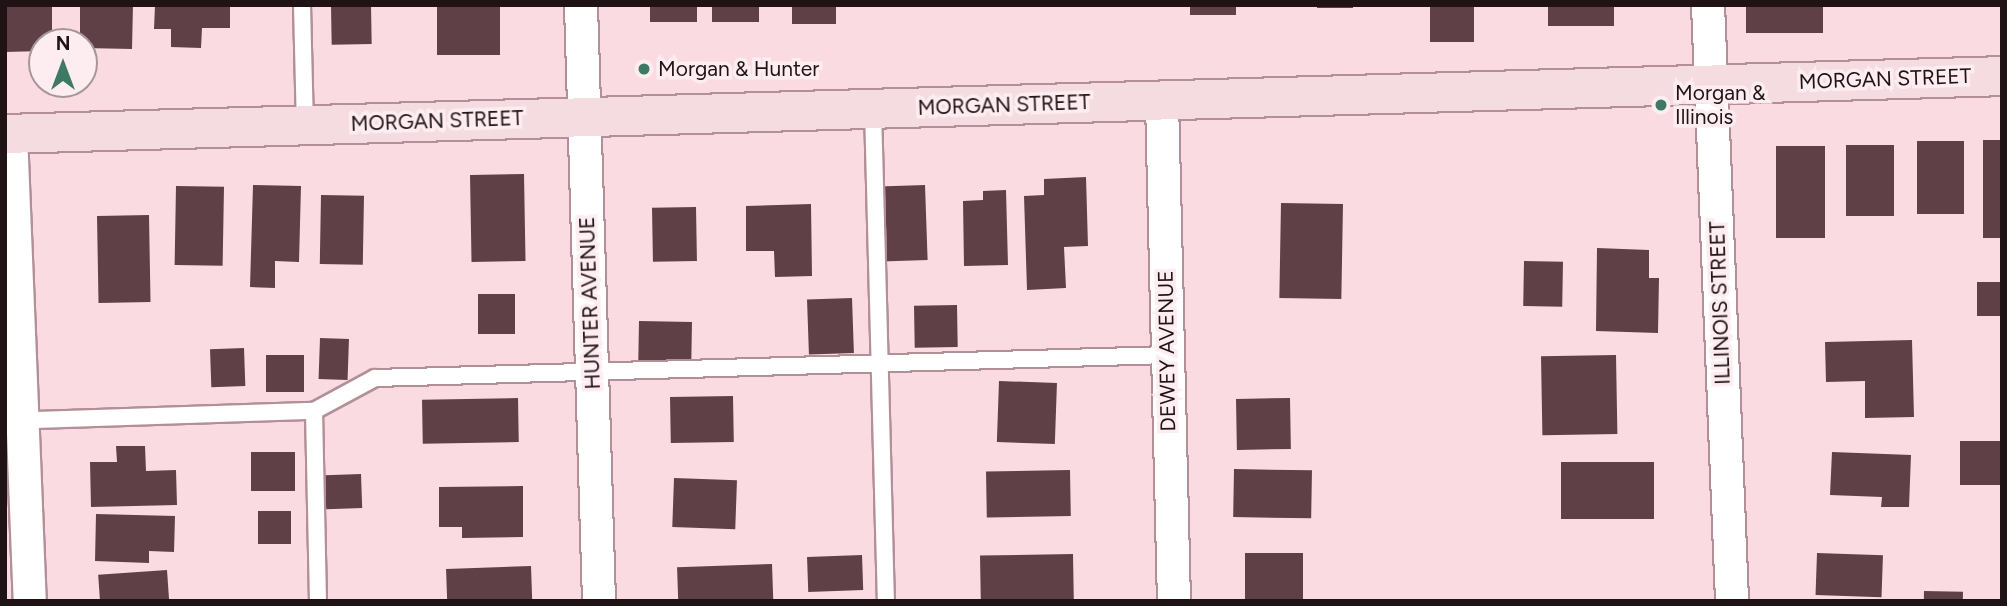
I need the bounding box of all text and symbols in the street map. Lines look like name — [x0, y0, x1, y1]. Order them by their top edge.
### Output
north arrow — [28, 28, 98, 98]
text: N — [56, 32, 70, 55]
place label: Morgan & Hunter — [658, 56, 819, 82]
marker: Morgan & Hunter — [636, 61, 652, 77]
street label: MORGAN STREET — [1798, 63, 1972, 95]
place label: Morgan & Illinois — [1675, 80, 1766, 130]
street label: MORGAN STREET — [917, 89, 1091, 121]
marker: Morgan & Illinois — [1653, 97, 1669, 113]
street label: MORGAN STREET — [350, 105, 524, 137]
street label: HUNTER AVENUE — [574, 216, 606, 390]
street label: ILLINOIS STREET — [1705, 221, 1735, 385]
street label: DEWEY AVENUE — [1153, 270, 1181, 432]

